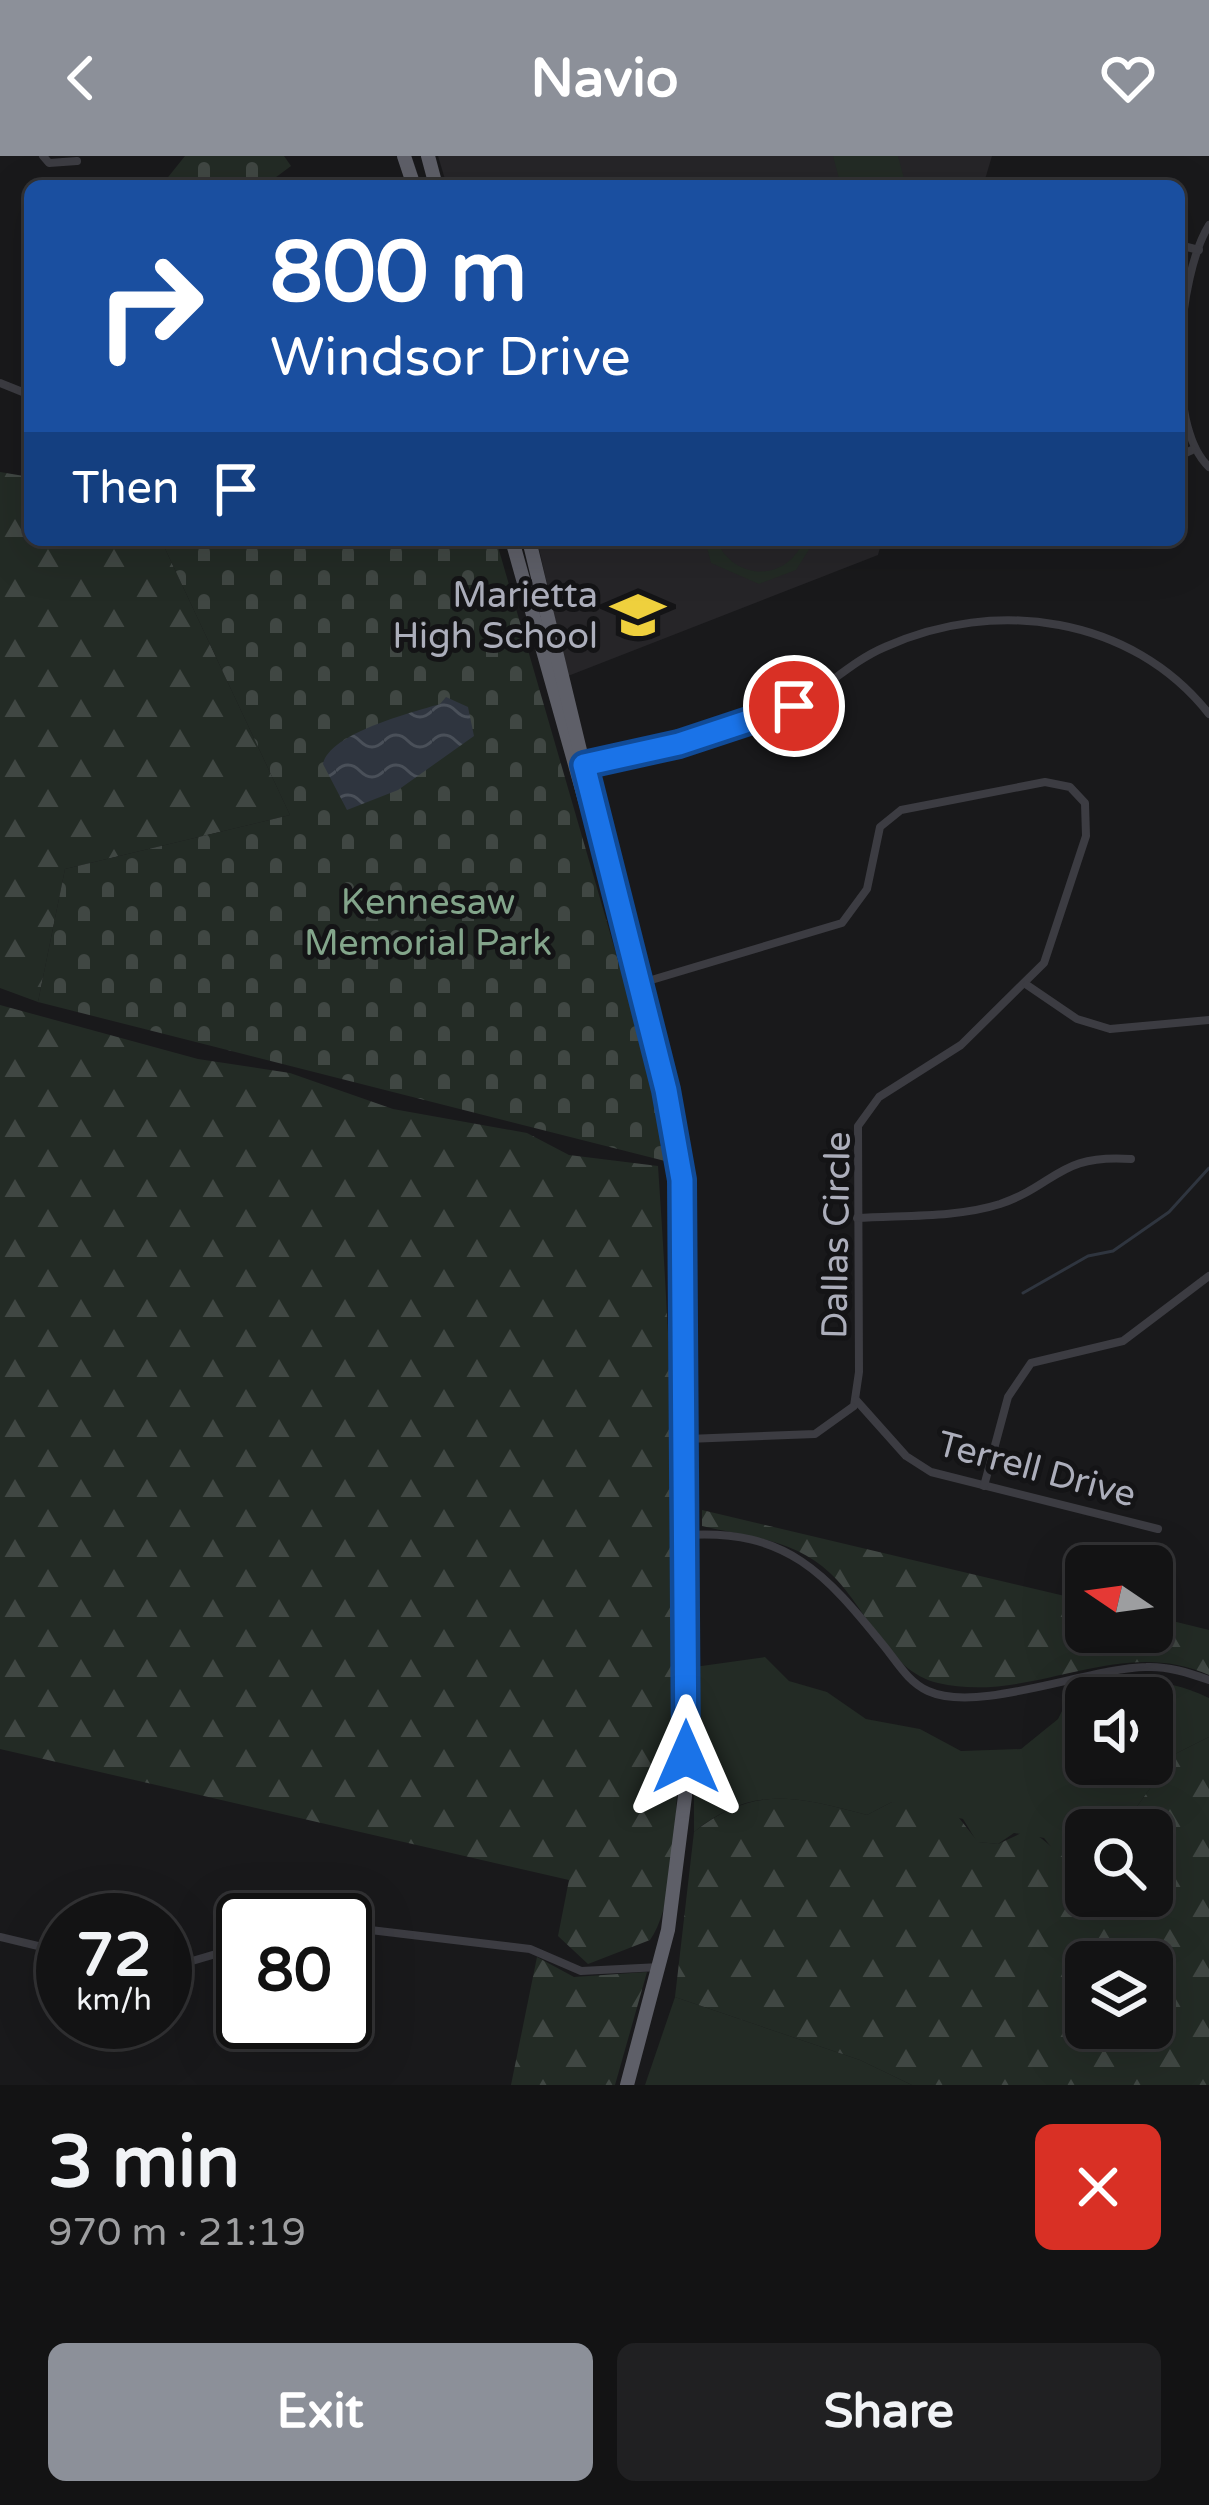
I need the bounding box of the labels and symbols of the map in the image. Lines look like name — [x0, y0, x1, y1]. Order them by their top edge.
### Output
place label: Marietta High School — [392, 574, 598, 658]
school or university icon: Marietta High School — [609, 586, 667, 644]
pin — [743, 655, 845, 757]
park label: Kennesaw Memorial Park — [304, 881, 552, 965]
street label: Dallas Circle — [813, 1131, 860, 1339]
street label: Terrell Drive — [933, 1422, 1140, 1517]
north arrow — [1065, 1545, 1173, 1653]
position arrow — [623, 1694, 749, 1820]
speed limit sign: 80 — [216, 1893, 372, 2049]

